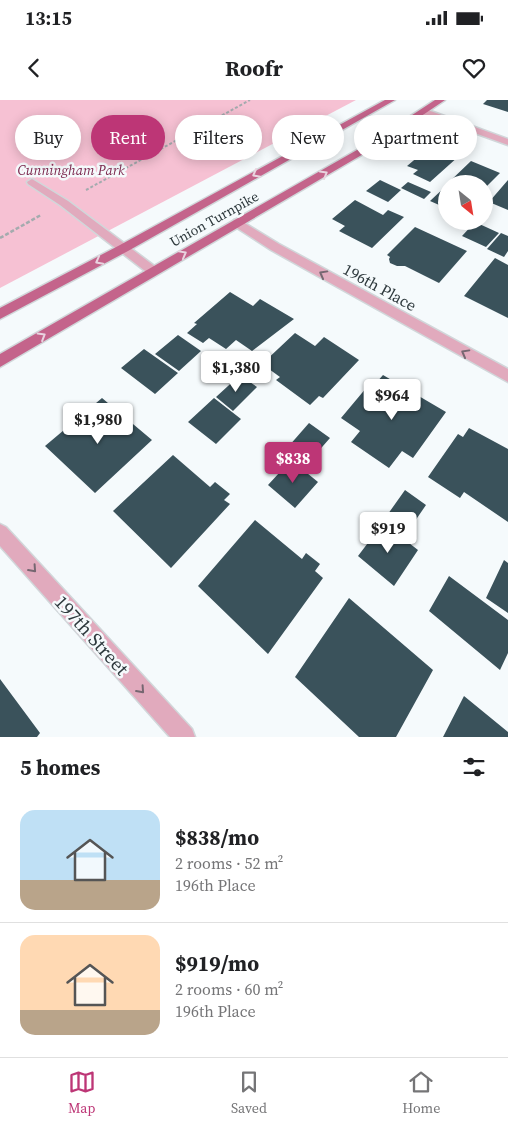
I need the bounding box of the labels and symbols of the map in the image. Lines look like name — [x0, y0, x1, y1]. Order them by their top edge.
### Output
park label: Cunningham Park — [17, 160, 125, 180]
one-way arrow — [253, 168, 262, 178]
one-way arrow — [318, 170, 327, 180]
north arrow — [438, 175, 492, 230]
street label: Union Turnpike — [166, 186, 262, 252]
one-way arrow — [177, 250, 186, 260]
one-way arrow — [95, 255, 104, 265]
street label: 196th Place — [339, 258, 421, 316]
one-way arrow — [320, 270, 329, 280]
one-way arrow — [37, 332, 46, 342]
one-way arrow — [462, 349, 471, 359]
pin: $1,380 — [195, 350, 277, 393]
pin: $964 — [362, 378, 422, 421]
pin: $1,980 — [57, 402, 139, 445]
pin: $838 — [263, 442, 323, 484]
pin: $919 — [358, 512, 418, 554]
one-way arrow — [27, 564, 36, 573]
street label: 197th Street — [49, 589, 136, 681]
one-way arrow — [135, 685, 144, 694]

